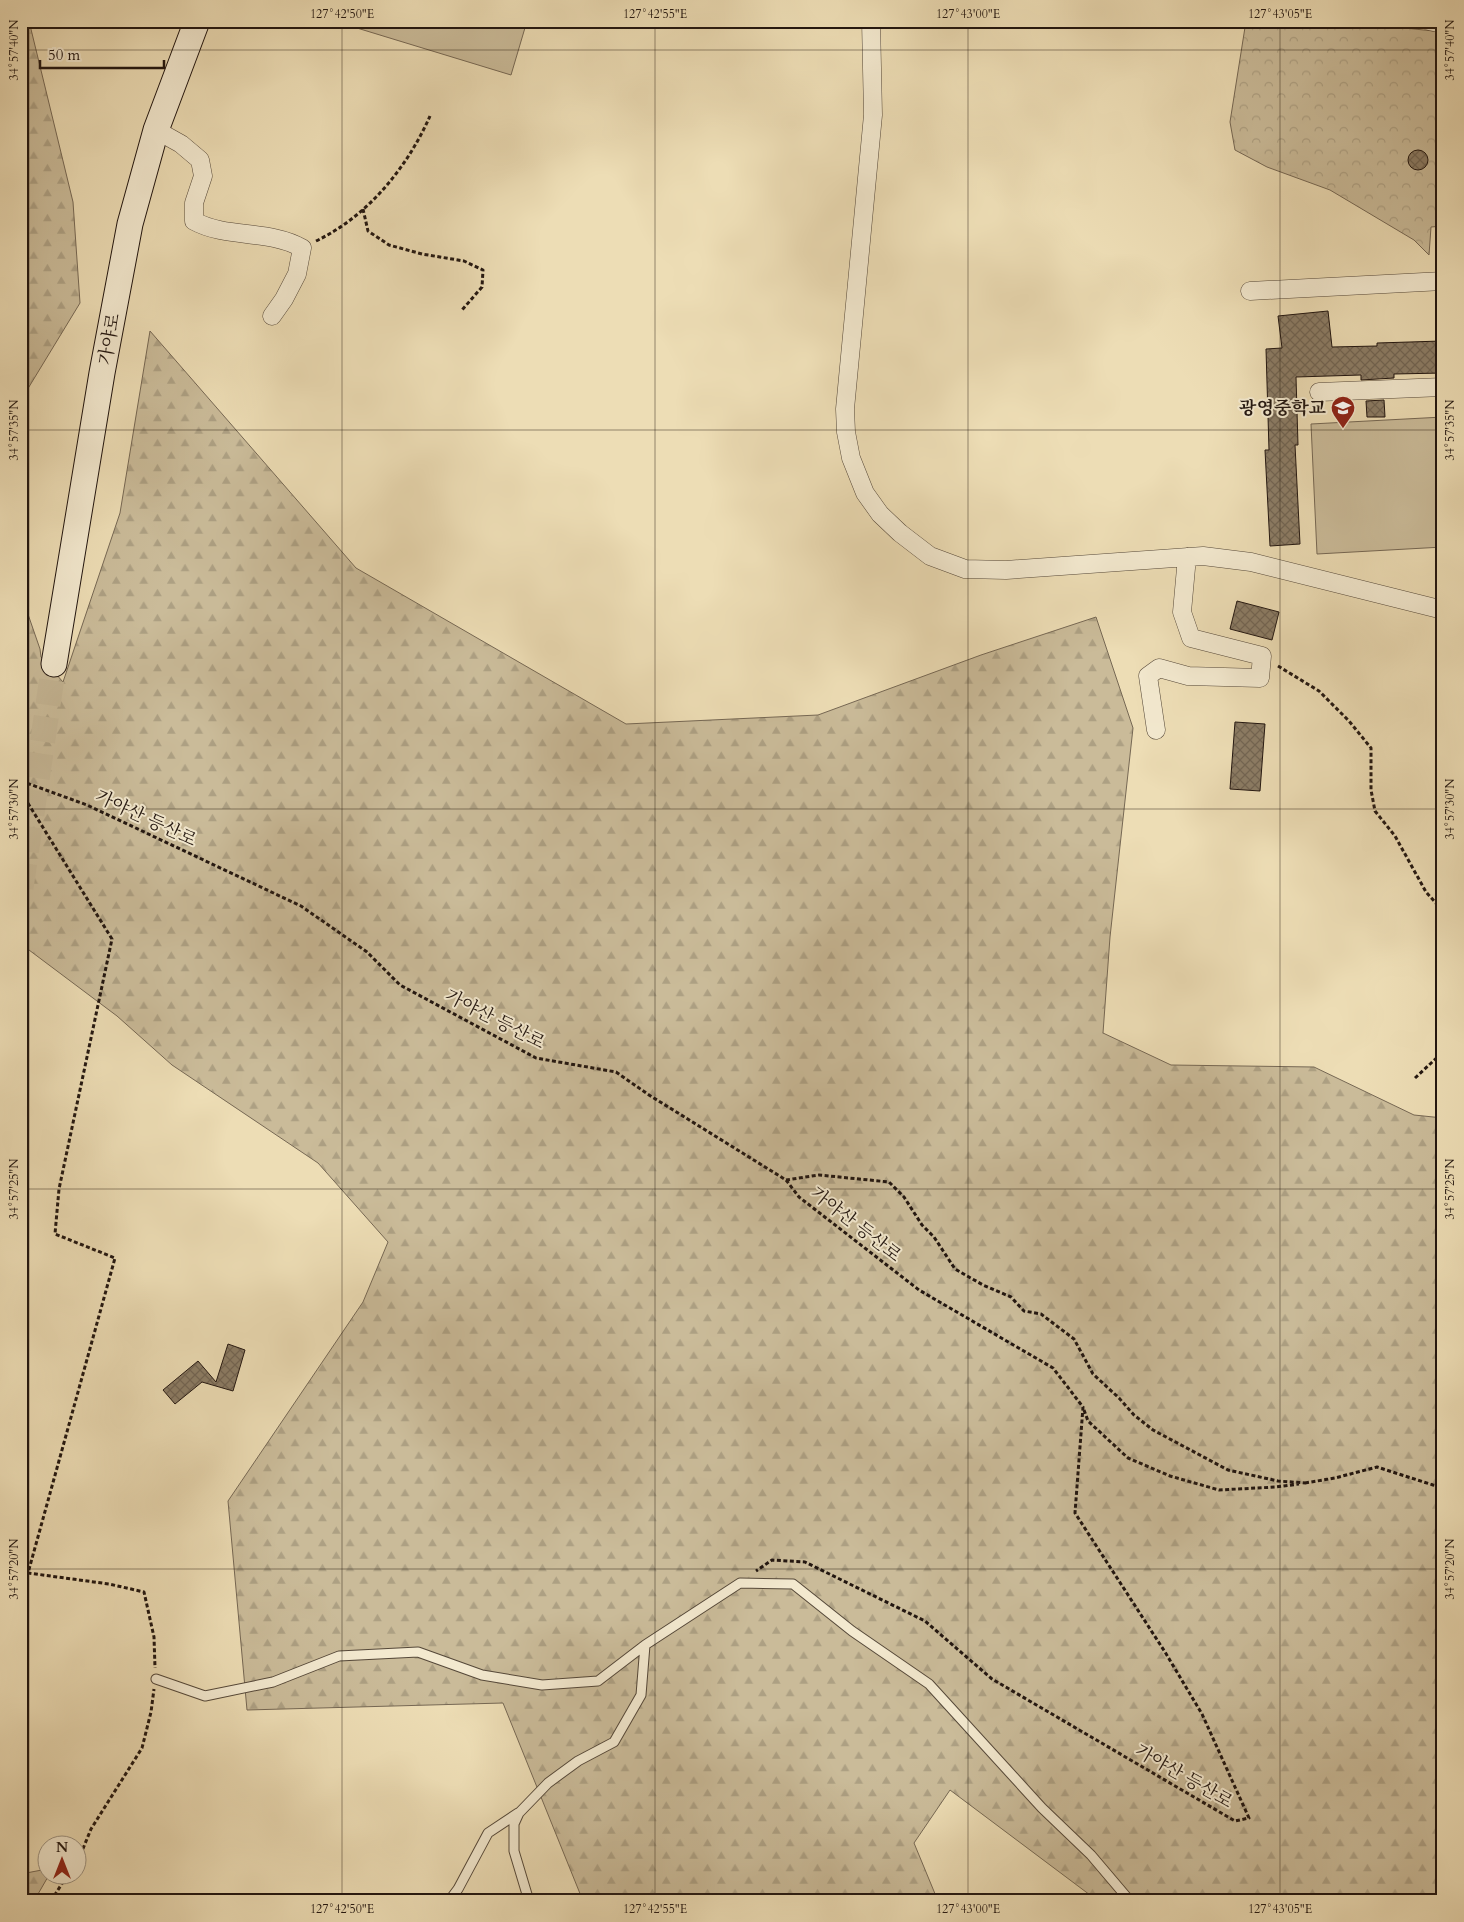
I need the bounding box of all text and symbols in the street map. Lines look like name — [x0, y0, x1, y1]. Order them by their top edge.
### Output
text: 127°42'50"E — [310, 6, 374, 22]
text: 127°42'55"E — [623, 6, 687, 22]
text: 127°43'00"E — [936, 6, 1000, 22]
text: 127°43'05"E — [1248, 6, 1312, 22]
text: 34°57'40"N — [6, 19, 22, 80]
text: 34°57'40"N — [1442, 19, 1458, 80]
scale bar — [40, 38, 164, 70]
text: 50 m — [48, 45, 80, 65]
street label: 가야로 — [93, 311, 126, 367]
school or university icon: 광영중학교 — [1330, 395, 1356, 429]
place label: 광영중학교 — [1239, 396, 1327, 421]
text: 34°57'35"N — [6, 399, 22, 460]
text: 34°57'35"N — [1442, 399, 1458, 460]
text: 34°57'30"N — [6, 778, 22, 839]
text: 34°57'30"N — [1442, 778, 1458, 839]
street label: 가야산 등산로 — [91, 784, 201, 853]
street label: 가야산 등산로 — [440, 984, 549, 1055]
text: 34°57'25"N — [6, 1158, 22, 1219]
text: 34°57'25"N — [1442, 1158, 1458, 1219]
street label: 가야산 등산로 — [805, 1181, 906, 1268]
text: 34°57'20"N — [6, 1538, 22, 1599]
text: 34°57'20"N — [1442, 1538, 1458, 1599]
street label: 가야산 등산로 — [1130, 1738, 1237, 1815]
north arrow — [38, 1834, 88, 1884]
text: N — [56, 1838, 68, 1857]
text: 127°42'50"E — [310, 1901, 374, 1917]
text: 127°42'55"E — [623, 1901, 687, 1917]
text: 127°43'00"E — [936, 1901, 1000, 1917]
text: 127°43'05"E — [1248, 1901, 1312, 1917]

